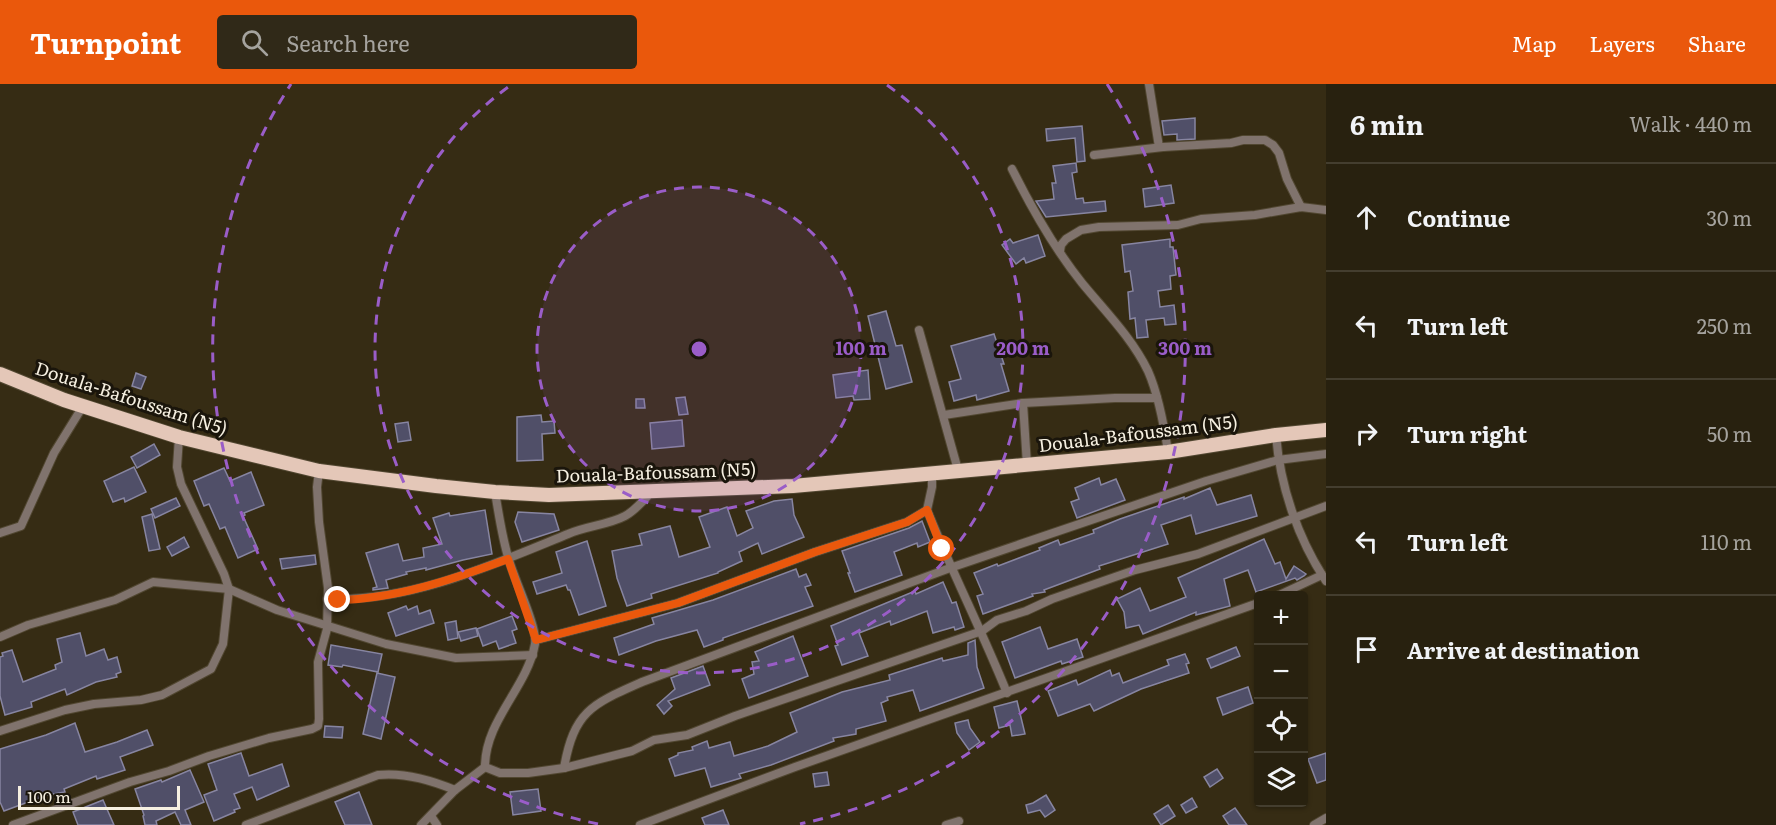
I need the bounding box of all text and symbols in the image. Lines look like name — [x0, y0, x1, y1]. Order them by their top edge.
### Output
search box — [217, 15, 637, 69]
text: Turnpoint — [30, 21, 181, 63]
icon: search — [238, 26, 271, 59]
text: Search here — [286, 26, 410, 59]
text: Map — [1512, 27, 1557, 58]
text: Layers — [1590, 27, 1655, 58]
text: Share — [1688, 27, 1746, 58]
text: 6 min — [1350, 104, 1424, 143]
text: Walk · 440 m — [1629, 108, 1752, 138]
icon: ahead — [1350, 201, 1383, 234]
text: Continue — [1407, 201, 1510, 234]
text: 30 m — [1706, 202, 1752, 232]
icon: left — [1350, 309, 1383, 342]
text: Turn left — [1407, 309, 1508, 342]
text: 250 m — [1697, 310, 1752, 340]
text: 100 m — [835, 334, 887, 361]
text: 200 m — [996, 334, 1050, 361]
text: 300 m — [1158, 334, 1212, 361]
centre of rings — [689, 339, 709, 359]
street label: Douala-Bafoussam (N5) — [32, 354, 231, 441]
street label: Douala-Bafoussam (N5) — [1037, 407, 1239, 458]
icon: right — [1350, 417, 1383, 450]
text: Turn right — [1407, 417, 1527, 450]
text: 50 m — [1707, 418, 1752, 448]
street label: Douala-Bafoussam (N5) — [555, 455, 757, 488]
icon: left — [1350, 525, 1383, 558]
text: Turn left — [1407, 525, 1508, 558]
text: 110 m — [1701, 526, 1752, 556]
route start — [928, 535, 954, 561]
route end — [324, 586, 350, 612]
map controls — [1254, 591, 1308, 807]
button: + — [1254, 591, 1308, 645]
icon: arrive — [1350, 633, 1383, 666]
text: Arrive at destination — [1407, 633, 1640, 666]
button: − — [1254, 645, 1308, 699]
button: locate — [1254, 699, 1308, 753]
button: layers — [1254, 753, 1308, 807]
scale bar — [18, 783, 180, 810]
text: 100 m — [27, 784, 71, 808]

